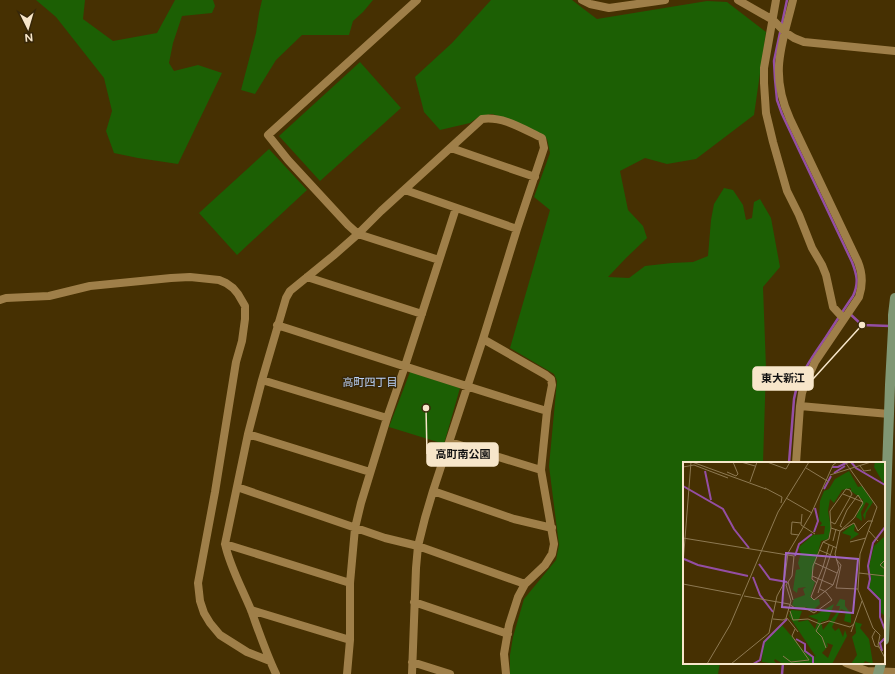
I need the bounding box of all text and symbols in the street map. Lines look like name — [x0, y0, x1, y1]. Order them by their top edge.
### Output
north arrow — [8, 8, 48, 48]
text: N — [24, 31, 34, 44]
callout: 東大新江 — [753, 367, 813, 390]
text: 東大新江 — [761, 372, 805, 385]
district label: 高町四丁目 — [343, 376, 398, 389]
callout: 高町南公園 — [427, 443, 498, 466]
text: 高町南公園 — [436, 448, 491, 461]
inset map — [683, 462, 885, 664]

